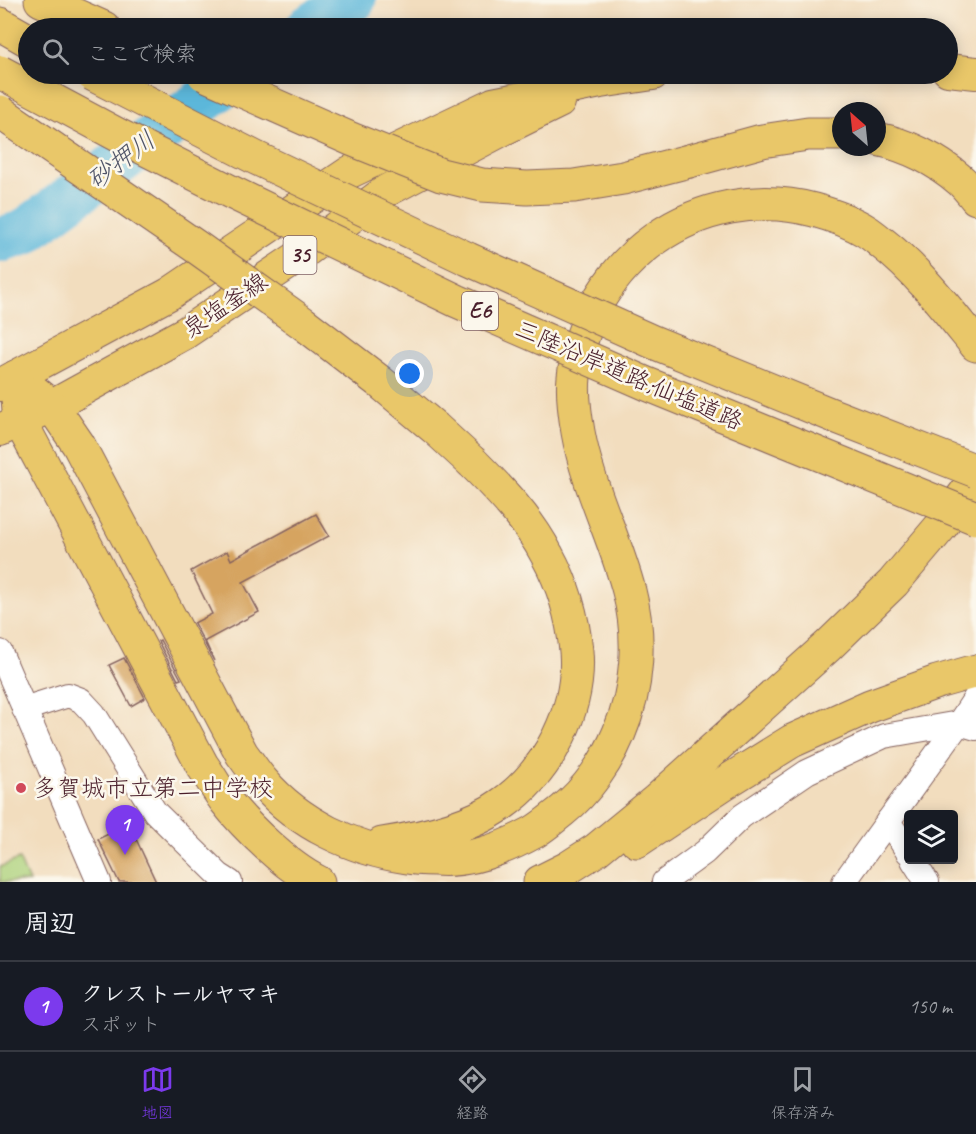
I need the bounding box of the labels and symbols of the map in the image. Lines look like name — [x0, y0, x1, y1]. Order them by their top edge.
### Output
north arrow — [832, 102, 886, 156]
water label: 砂押川 — [80, 123, 162, 197]
road number: 35 — [284, 236, 316, 274]
street label: 泉塩釜線 — [177, 266, 273, 344]
road number: E6 — [462, 292, 498, 330]
street label: 三陸沿岸道路;仙塩道路 — [510, 313, 748, 437]
your location — [395, 359, 424, 388]
place label: 多賀城市立第二中学校 — [33, 773, 273, 803]
marker: 多賀城市立第二中学校 — [14, 781, 28, 795]
pin: 1 — [106, 806, 144, 855]

